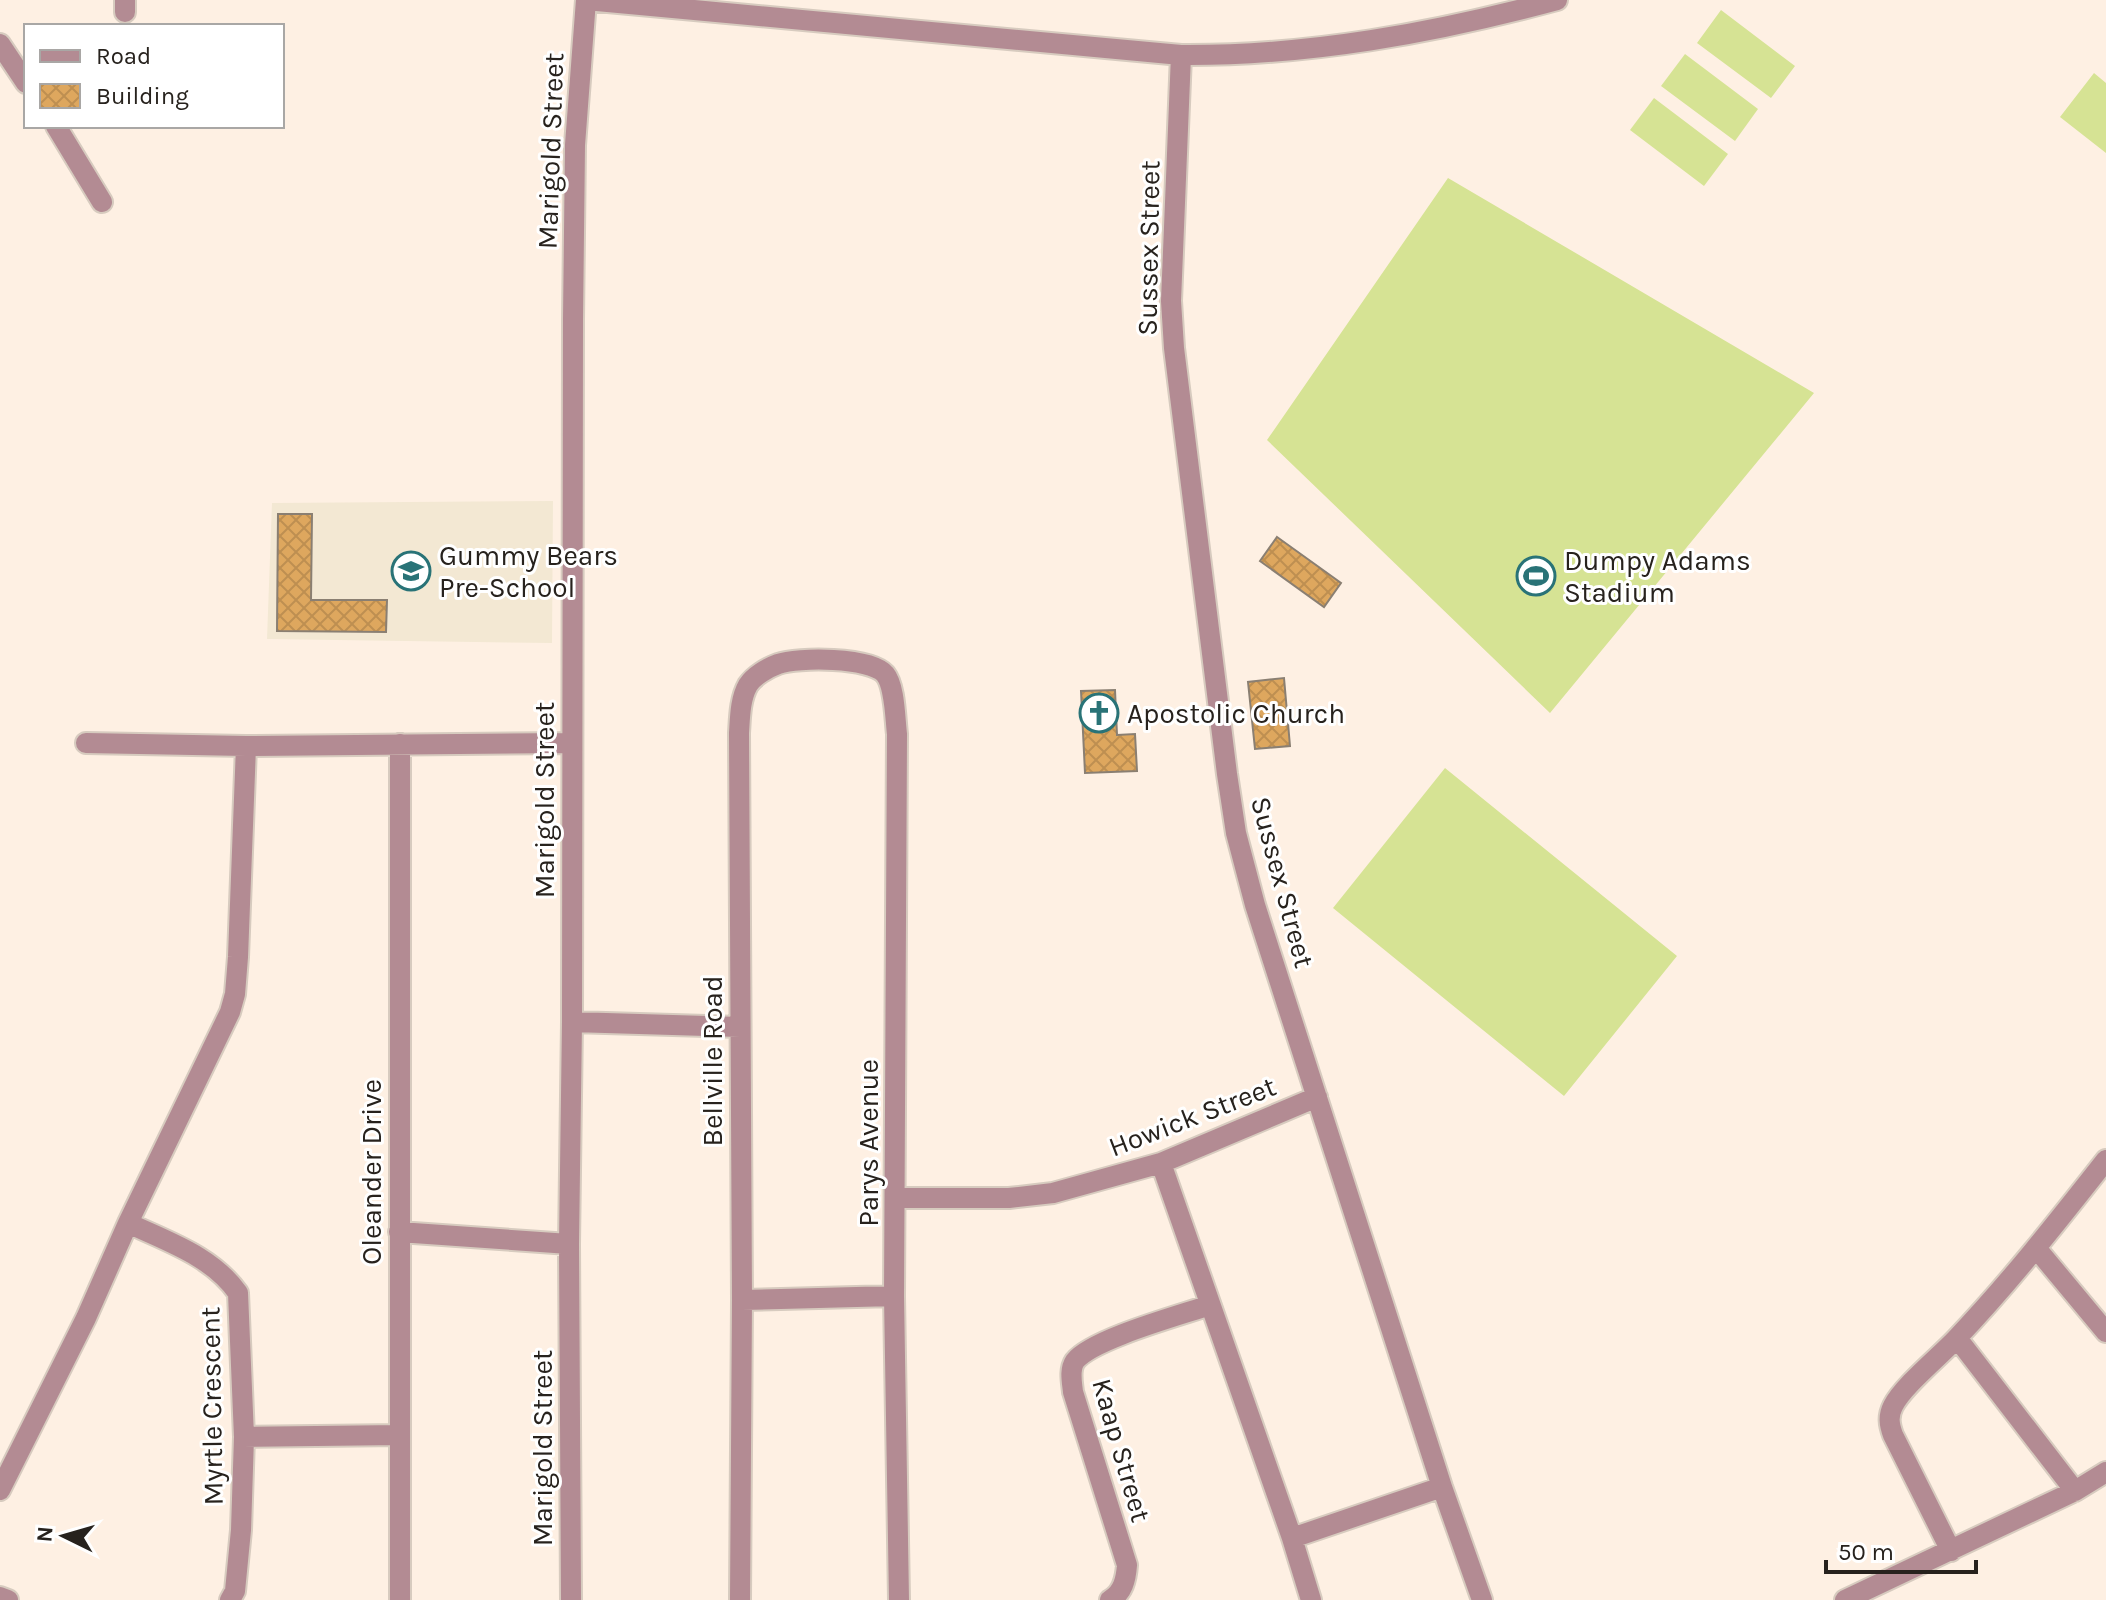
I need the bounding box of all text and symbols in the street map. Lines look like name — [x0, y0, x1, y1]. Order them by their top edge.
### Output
legend — [24, 24, 284, 128]
text: Road — [96, 42, 151, 70]
street label: Marigold Street — [531, 52, 570, 250]
text: Building — [96, 82, 189, 110]
street label: Sussex Street — [1130, 160, 1167, 336]
place label: Gummy Bears Pre-School — [439, 539, 618, 604]
place label: Dumpy Adams Stadium — [1564, 544, 1751, 609]
school or university icon: Gummy Bears Pre-School — [390, 550, 432, 592]
sports icon: Dumpy Adams Stadium — [1515, 555, 1557, 597]
church icon: Apostolic Church — [1078, 692, 1120, 734]
place label: Apostolic Church — [1127, 697, 1345, 730]
street label: Marigold Street — [528, 702, 561, 898]
street label: Sussex Street — [1244, 793, 1321, 971]
street label: Bellville Road — [696, 975, 729, 1147]
street label: Parys Avenue — [852, 1059, 885, 1227]
street label: Howick Street — [1104, 1069, 1280, 1163]
street label: Oleander Drive — [355, 1079, 388, 1265]
street label: Myrtle Crescent — [193, 1306, 230, 1506]
street label: Marigold Street — [526, 1350, 559, 1546]
street label: Kaap Street — [1085, 1375, 1158, 1526]
north arrow — [24, 1496, 104, 1576]
scale bar — [1826, 1524, 1976, 1574]
text: N — [31, 1525, 59, 1543]
text: 50 m — [1838, 1538, 1894, 1566]

